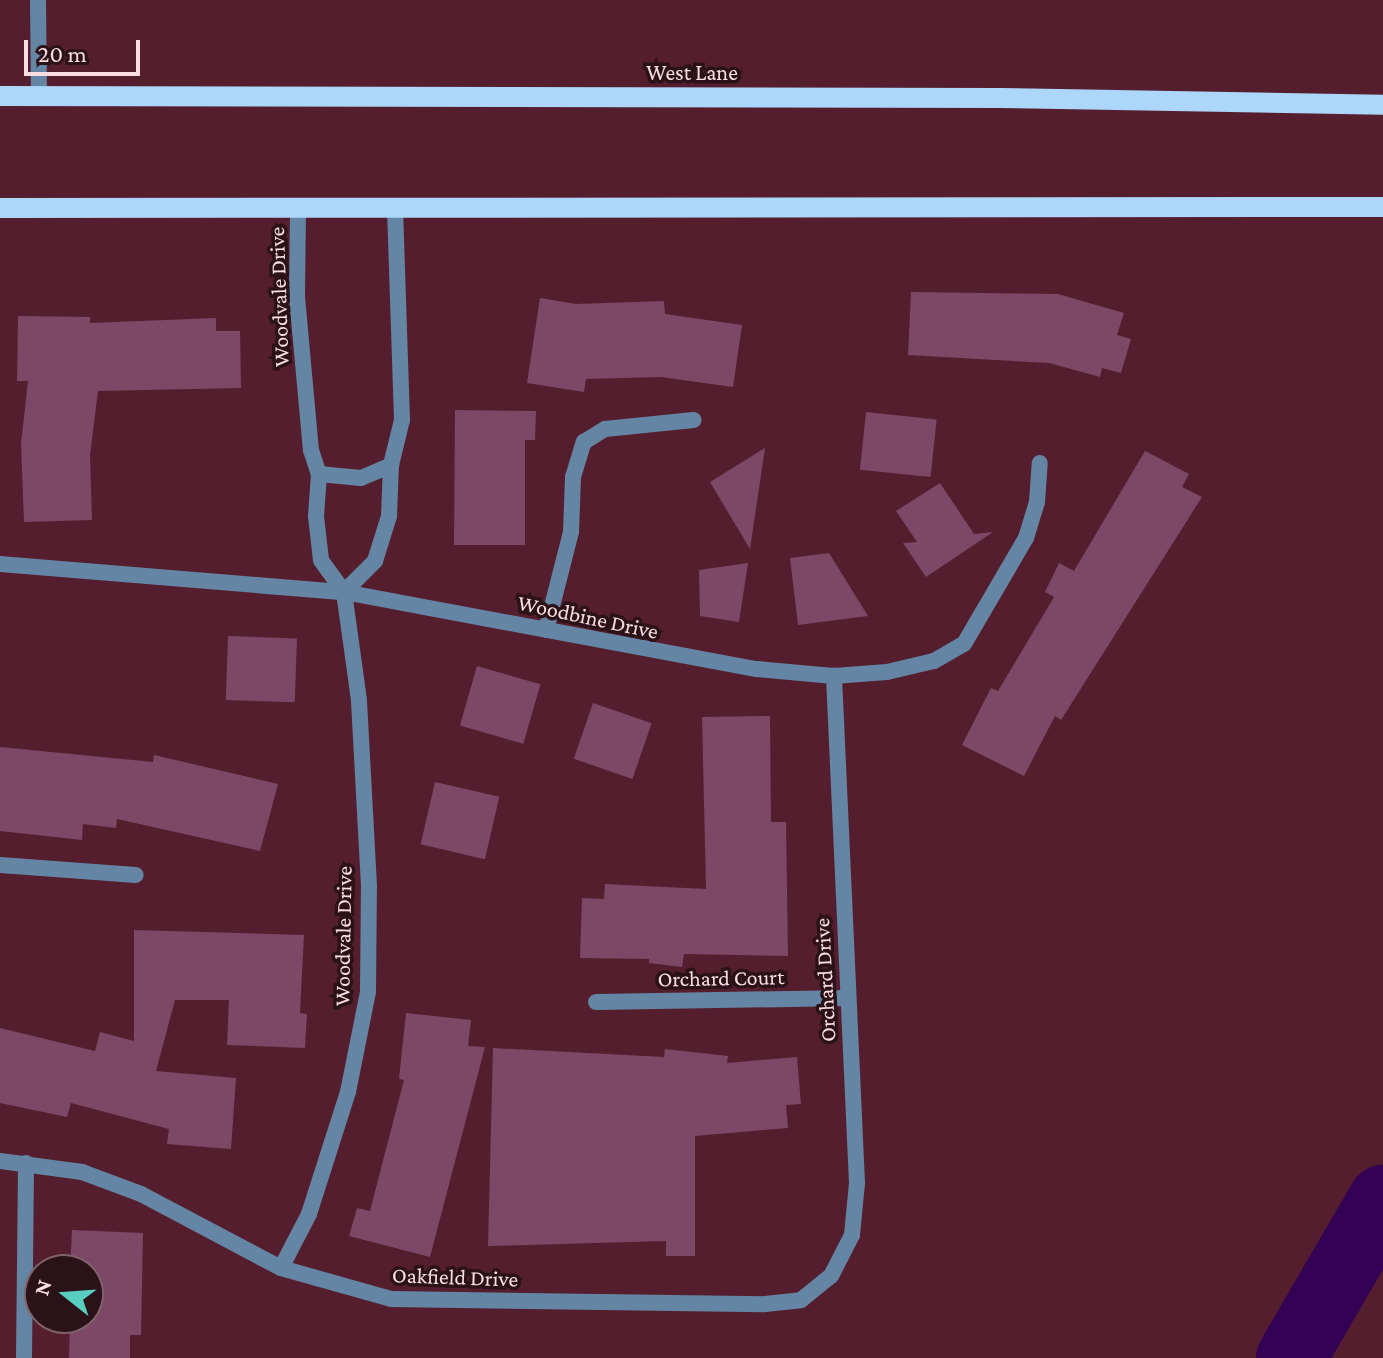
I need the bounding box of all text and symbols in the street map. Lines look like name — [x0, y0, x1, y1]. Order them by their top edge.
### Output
scale bar — [28, 24, 144, 74]
text: 20 m — [38, 40, 87, 67]
street label: West Lane — [646, 60, 738, 86]
street label: Woodvale Drive — [263, 226, 295, 368]
street label: Woodbine Drive — [515, 589, 661, 645]
street label: Woodvale Drive — [329, 866, 357, 1006]
street label: Orchard Drive — [809, 917, 841, 1043]
street label: Orchard Court — [657, 964, 785, 992]
north arrow — [24, 1254, 104, 1334]
street label: Oakfield Drive — [391, 1262, 519, 1292]
text: N — [28, 1277, 57, 1298]

